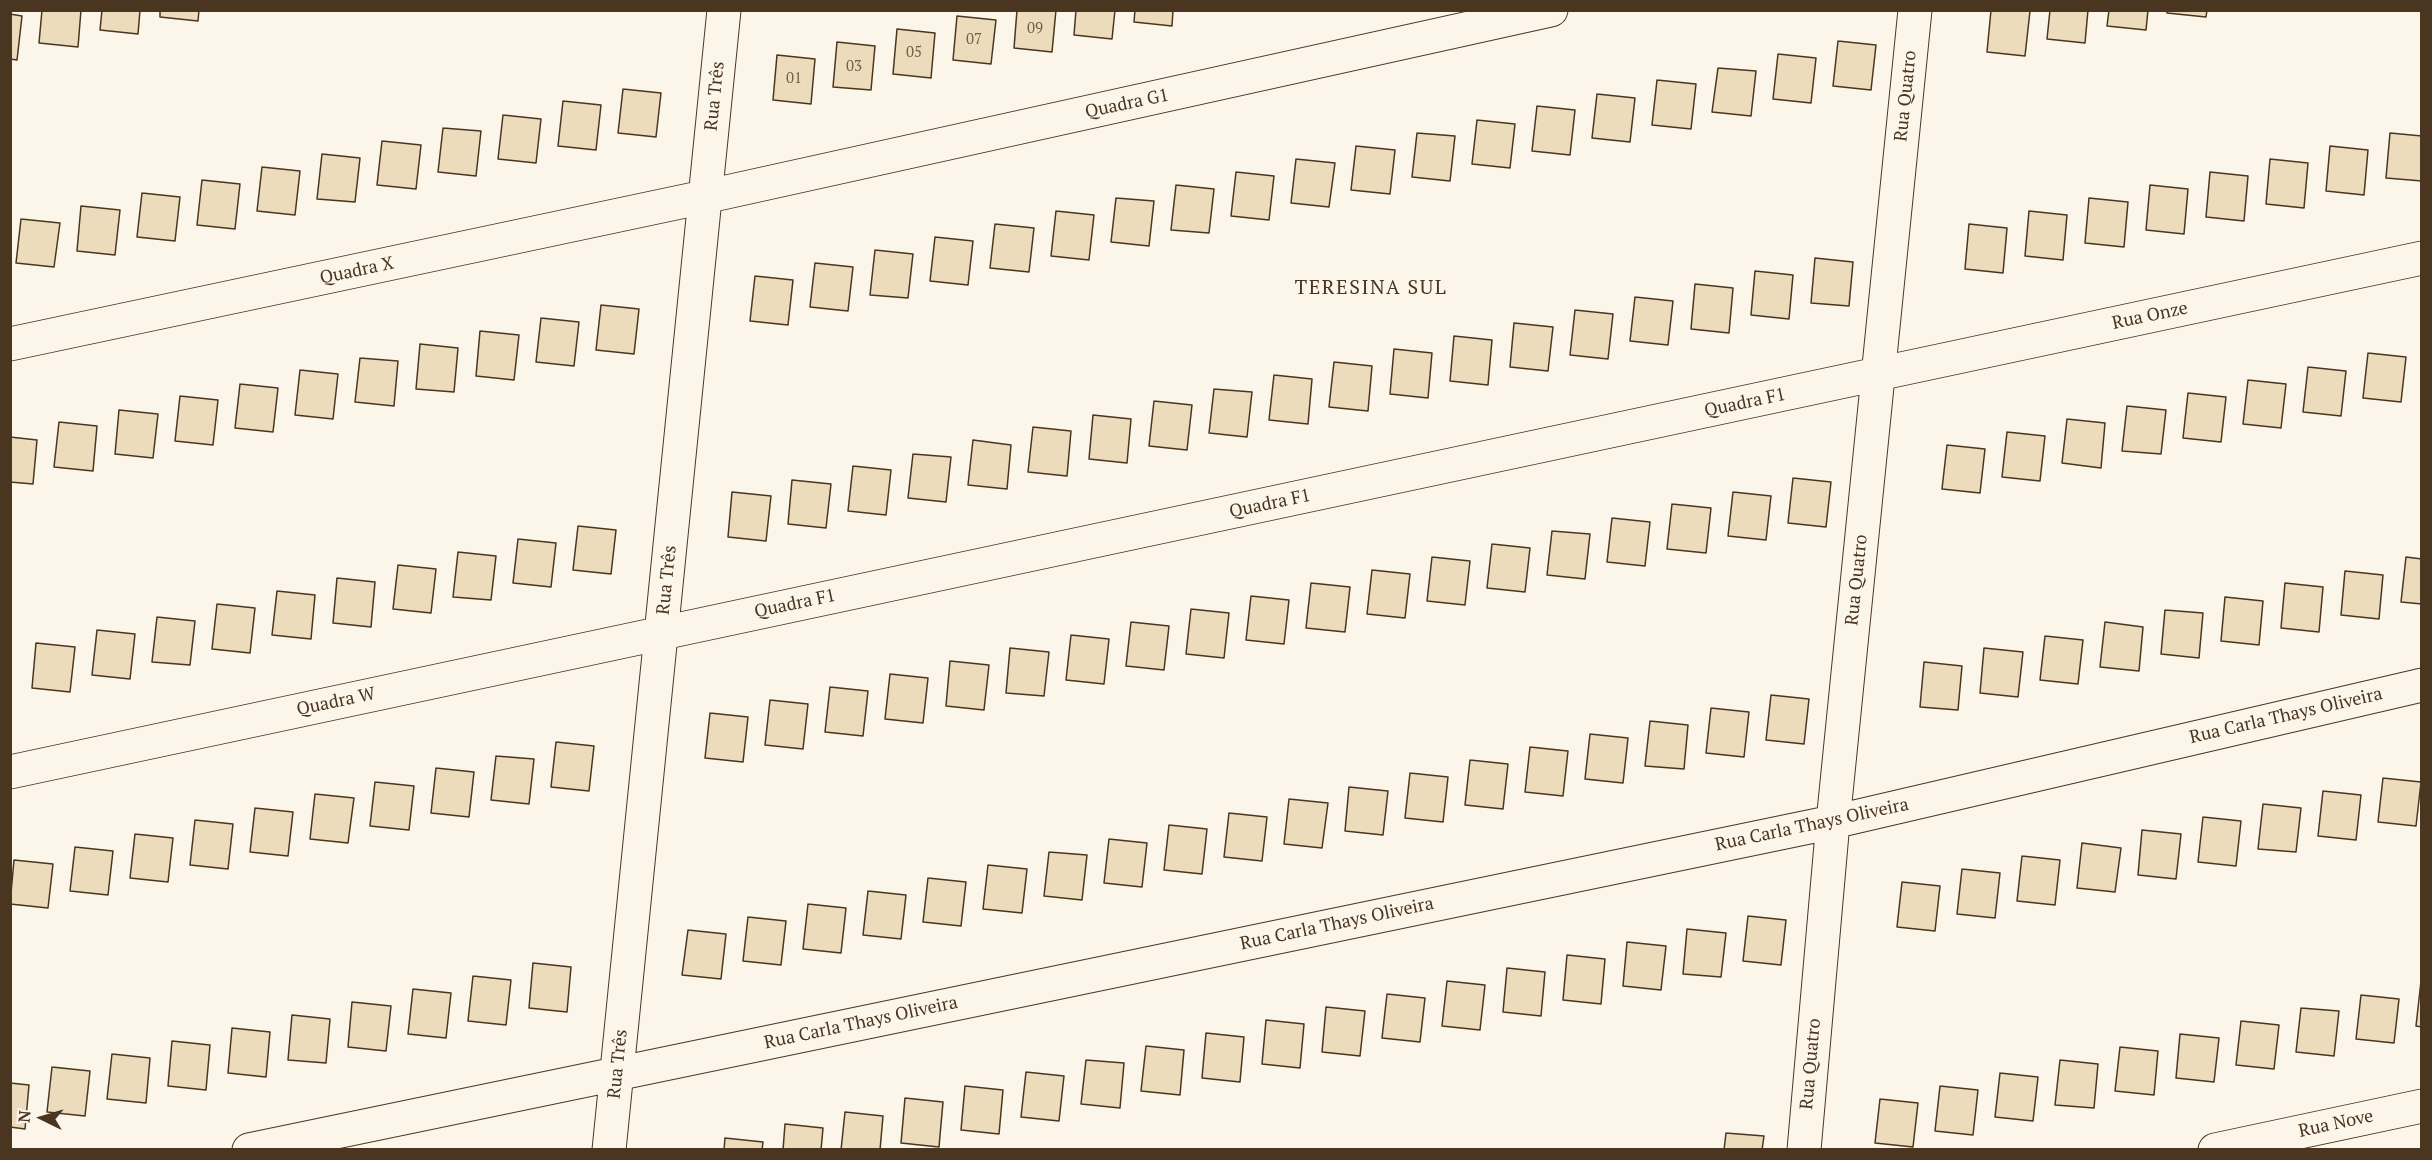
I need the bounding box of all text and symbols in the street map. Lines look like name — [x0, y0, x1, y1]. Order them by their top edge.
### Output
house number: 09 — [1027, 20, 1043, 38]
house number: 07 — [966, 31, 982, 49]
house number: 05 — [906, 44, 922, 62]
street label: Rua Quatro — [1890, 49, 1922, 143]
house number: 03 — [846, 58, 862, 76]
street label: Rua Três — [701, 60, 729, 132]
house number: 01 — [786, 70, 802, 88]
street label: Quadra G1 — [1083, 85, 1171, 123]
street label: Quadra X — [318, 253, 396, 289]
district label: TERESINA SUL — [1295, 276, 1447, 300]
street label: Rua Onze — [2110, 297, 2190, 335]
street label: Quadra F1 — [1702, 384, 1788, 422]
street label: Quadra F1 — [1227, 485, 1313, 523]
street label: Rua Quatro — [1841, 533, 1873, 627]
street label: Rua Três — [653, 544, 681, 616]
street label: Quadra F1 — [752, 585, 838, 623]
street label: Quadra W — [295, 683, 377, 721]
street label: Rua Carla Thays Oliveira — [2187, 683, 2385, 749]
street label: Rua Carla Thays Oliveira — [1713, 794, 1911, 856]
street label: Rua Carla Thays Oliveira — [1238, 893, 1436, 955]
street label: Rua Carla Thays Oliveira — [762, 992, 960, 1054]
street label: Rua Quatro — [1796, 1017, 1826, 1111]
street label: Rua Três — [604, 1028, 632, 1100]
north arrow — [12, 1088, 72, 1148]
street label: Rua Nove — [2297, 1106, 2375, 1142]
text: N — [13, 1109, 36, 1123]

